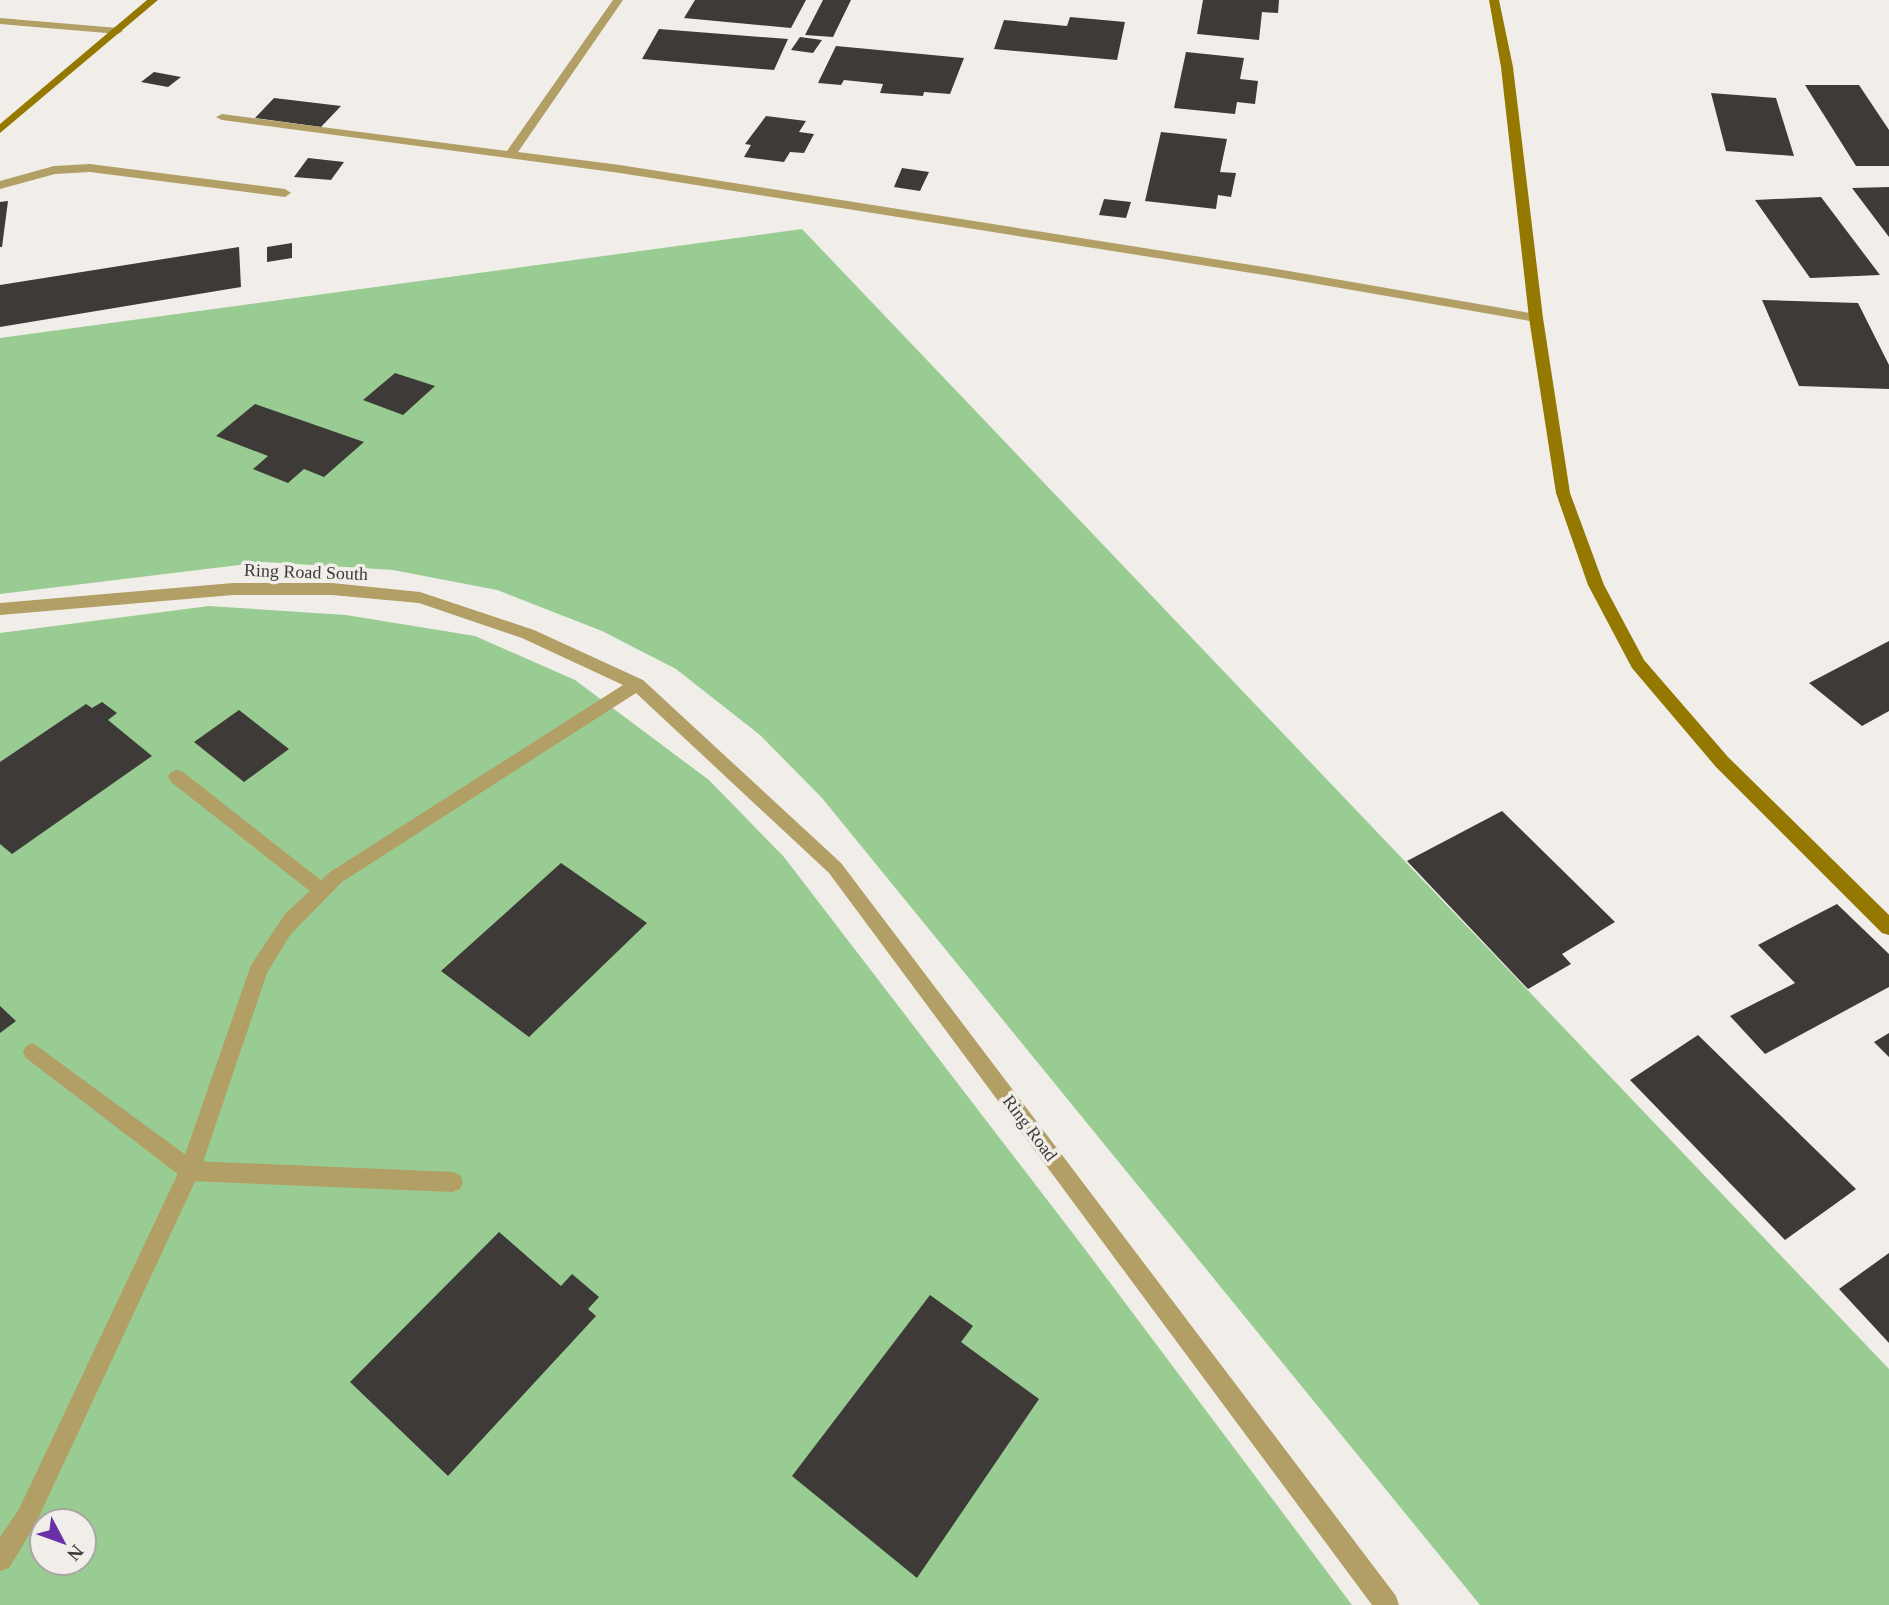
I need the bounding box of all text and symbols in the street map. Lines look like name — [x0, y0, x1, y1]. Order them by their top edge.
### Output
street label: Ring Road South — [244, 560, 368, 584]
street label: Ring Road — [999, 1091, 1061, 1165]
north arrow — [28, 1507, 98, 1577]
text: N — [63, 1541, 88, 1565]

